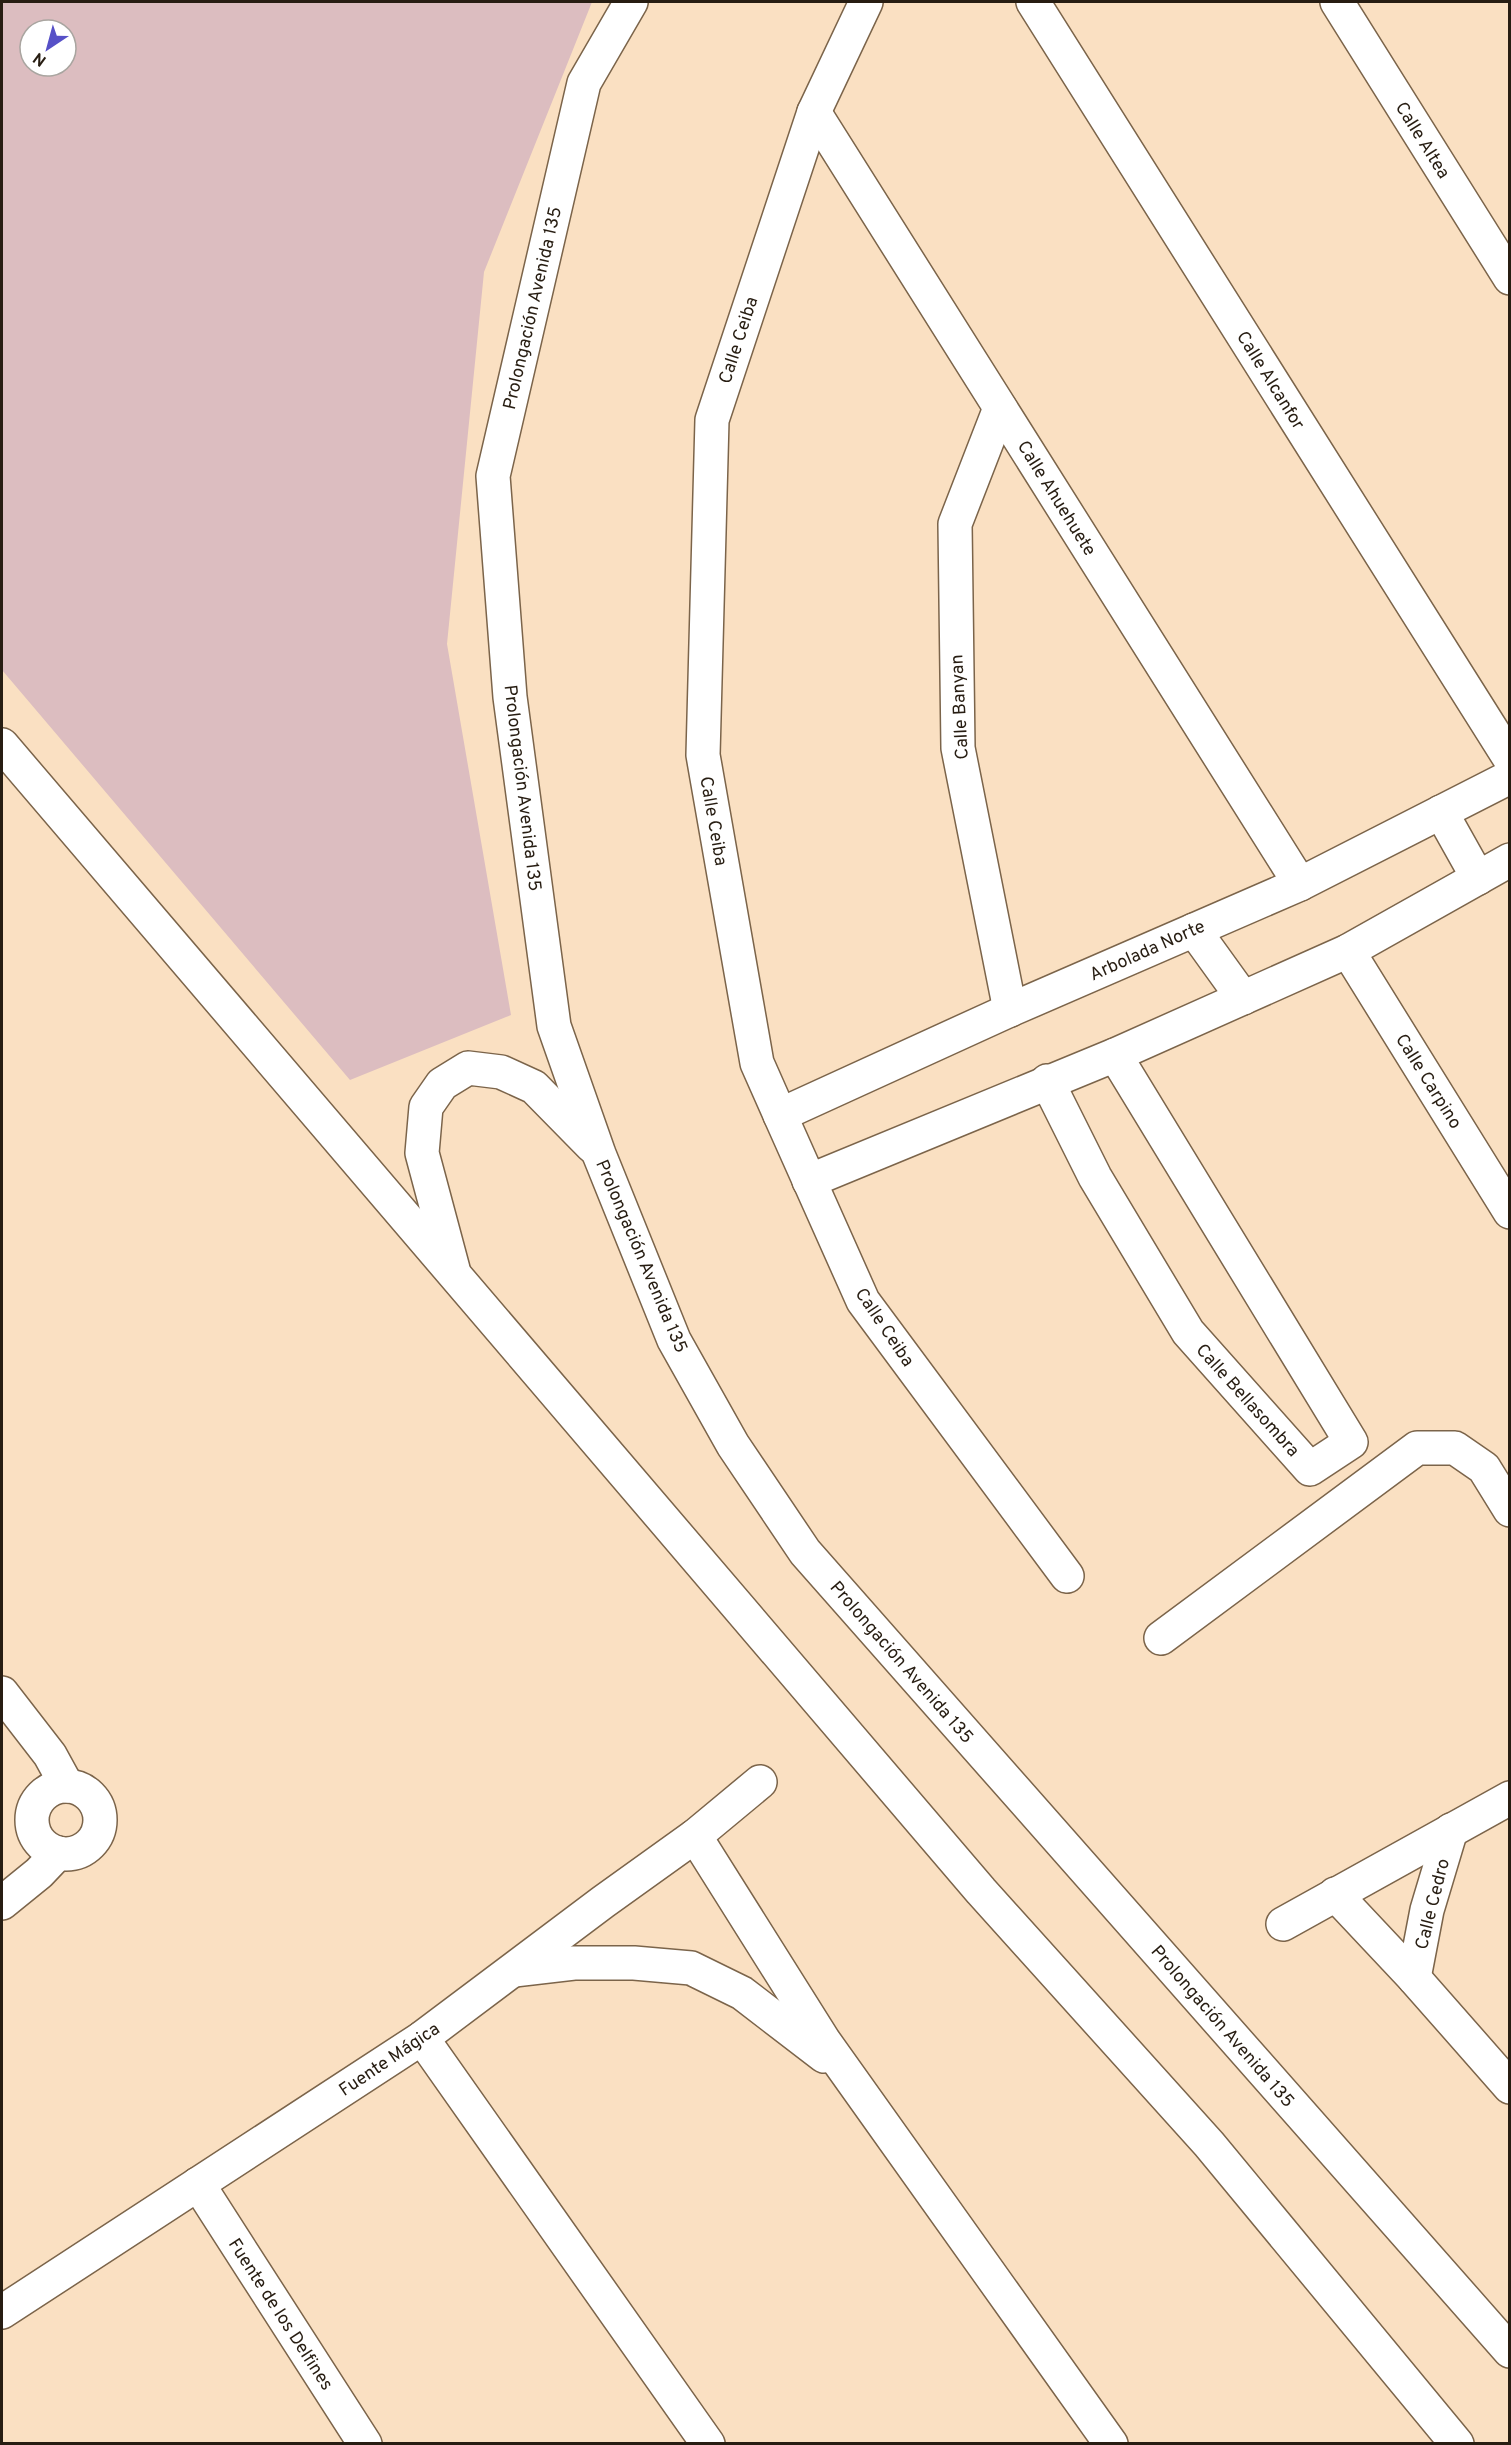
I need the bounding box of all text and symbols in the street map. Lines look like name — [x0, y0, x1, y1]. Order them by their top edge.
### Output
north arrow — [18, 18, 78, 78]
text: N — [30, 47, 51, 70]
street label: Calle Altea — [1389, 98, 1454, 184]
street label: Prolongación Avenida 135 — [499, 204, 568, 412]
street label: Calle Ceiba — [715, 294, 764, 387]
street label: Calle Alcanfor — [1230, 327, 1309, 434]
street label: Calle Ahuehuete — [1011, 437, 1100, 561]
street label: Calle Banyan — [946, 654, 975, 760]
street label: Prolongación Avenida 135 — [497, 684, 546, 893]
street label: Calle Ceiba — [693, 775, 732, 868]
street label: Arbolada Norte — [1086, 916, 1209, 987]
street label: Calle Carpino — [1389, 1030, 1466, 1134]
street label: Prolongación Avenida 135 — [589, 1156, 692, 1357]
street label: Calle Ceiba — [849, 1284, 919, 1372]
street label: Calle Bellasombra — [1190, 1340, 1304, 1462]
street label: Prolongación Avenida 135 — [824, 1577, 978, 1749]
street label: Calle Cedro — [1411, 1856, 1456, 1952]
street label: Prolongación Avenida 135 — [1145, 1941, 1299, 2113]
street label: Fuente Mágica — [335, 2018, 445, 2102]
street label: Fuente de los Delfines — [222, 2235, 337, 2395]

